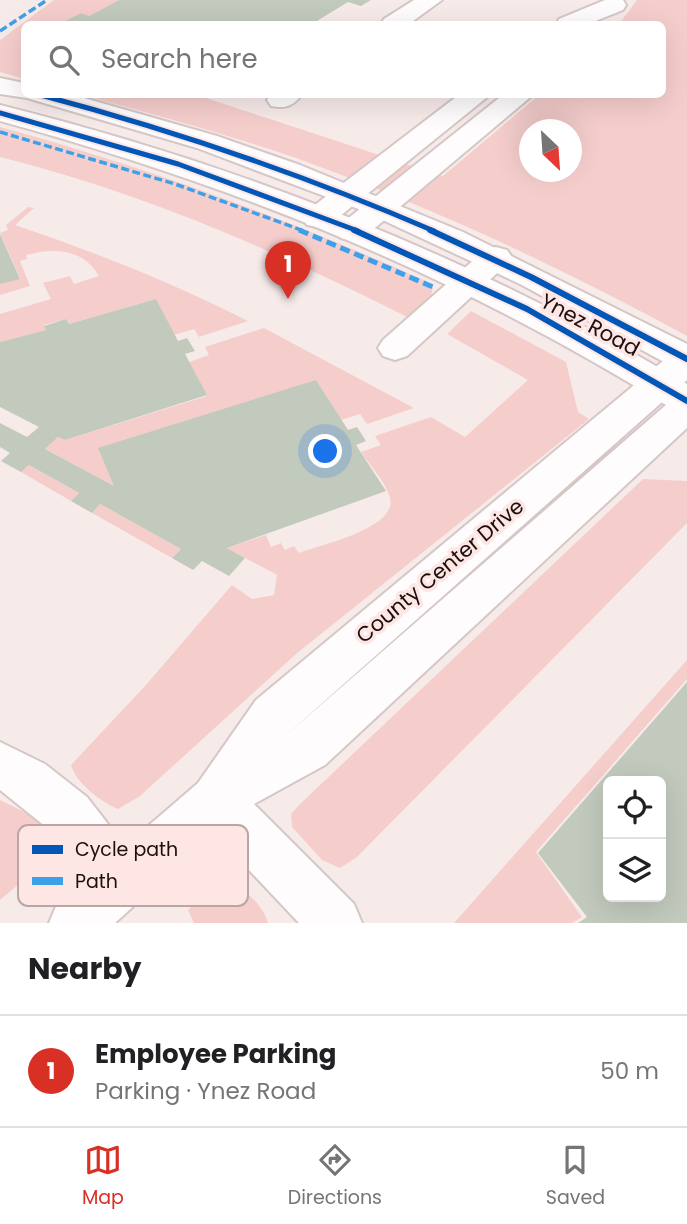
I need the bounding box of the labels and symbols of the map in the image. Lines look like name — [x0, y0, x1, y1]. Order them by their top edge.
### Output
north arrow — [519, 119, 582, 182]
pin: 1 — [265, 241, 311, 299]
street label: Ynez Road — [536, 286, 645, 363]
your location — [308, 434, 342, 468]
street label: County Center Drive — [350, 492, 530, 650]
legend — [18, 825, 248, 906]
text: Cycle path — [75, 836, 178, 863]
text: Path — [75, 868, 118, 895]

